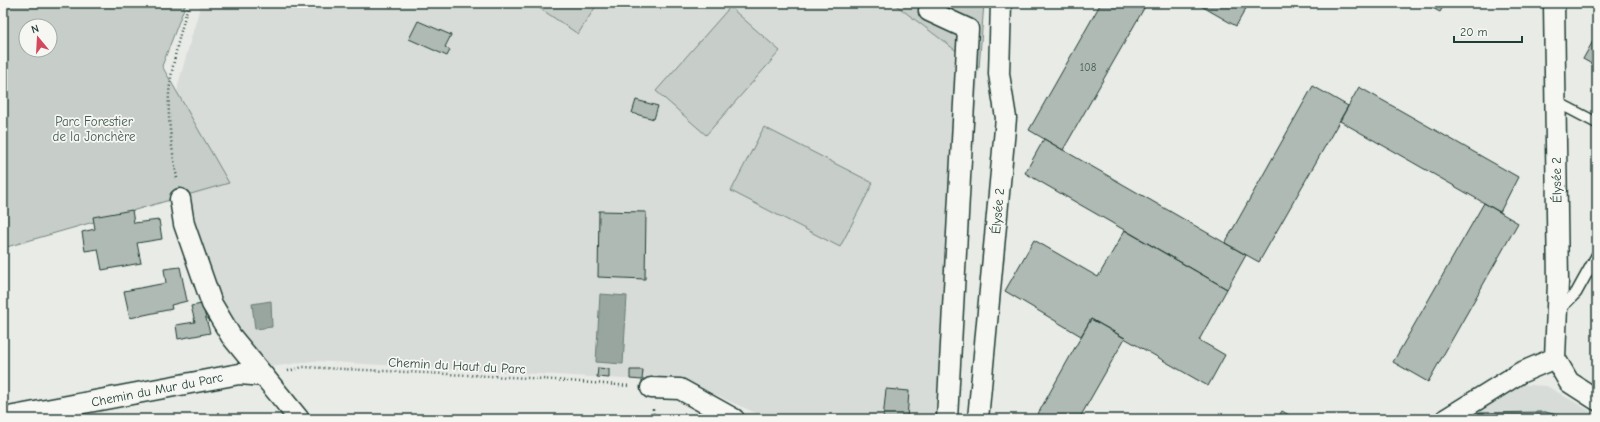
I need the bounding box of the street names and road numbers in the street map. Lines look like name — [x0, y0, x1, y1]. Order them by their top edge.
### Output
street label: Élysée 2 — [1548, 157, 1564, 203]
street label: Élysée 2 — [987, 187, 1007, 235]
street label: Chemin du Haut du Parc — [388, 354, 526, 377]
street label: Chemin du Mur du Parc — [90, 369, 224, 410]

